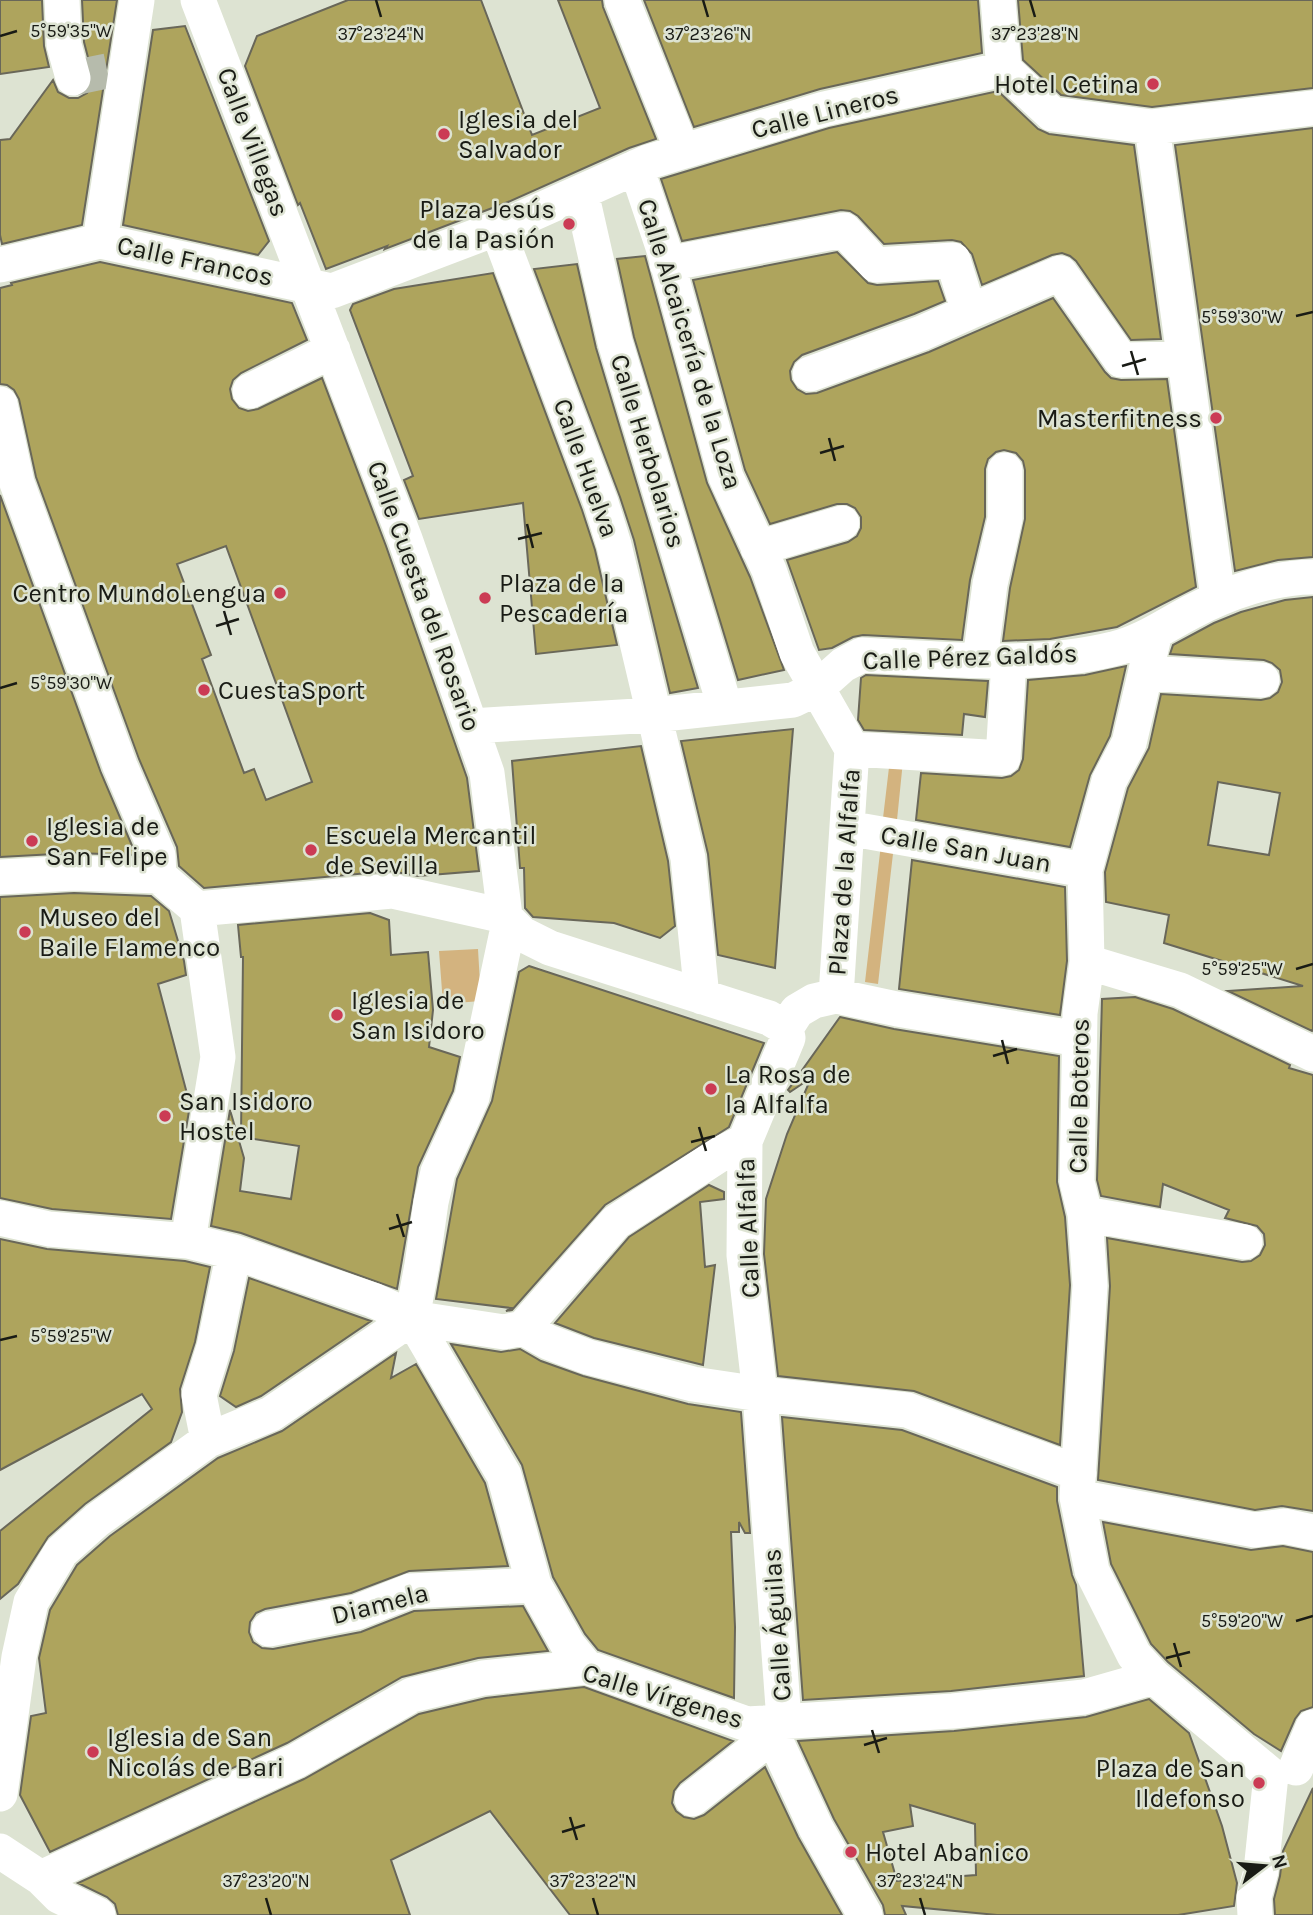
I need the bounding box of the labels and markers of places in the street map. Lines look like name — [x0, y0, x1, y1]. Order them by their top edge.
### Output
place label: Hotel Cetina — [994, 69, 1139, 100]
marker: Hotel Cetina — [1145, 76, 1161, 92]
place label: Iglesia del Salvador — [458, 104, 579, 165]
marker: Iglesia del Salvador — [436, 126, 452, 142]
place label: Plaza Jesús de la Pasión — [412, 194, 555, 255]
marker: Plaza Jesús de la Pasión — [561, 216, 577, 232]
place label: Masterfitness — [1037, 403, 1202, 434]
marker: Masterfitness — [1208, 410, 1224, 426]
place label: Plaza de la Pescadería — [499, 568, 628, 629]
place label: Centro MundoLengua — [12, 578, 266, 609]
marker: Centro MundoLengua — [272, 585, 288, 601]
marker: Plaza de la Pescadería — [477, 590, 493, 606]
place label: CuestaSport — [218, 675, 365, 706]
marker: CuestaSport — [196, 682, 212, 698]
place label: Iglesia de San Felipe — [46, 811, 168, 872]
place label: Escuela Mercantil de Sevilla — [325, 820, 537, 881]
marker: Iglesia de San Felipe — [24, 833, 40, 849]
marker: Escuela Mercantil de Sevilla — [303, 842, 319, 858]
place label: Museo del Baile Flamenco — [39, 902, 220, 963]
marker: Museo del Baile Flamenco — [17, 924, 33, 940]
place label: Iglesia de San Isidoro — [351, 985, 485, 1046]
marker: Iglesia de San Isidoro — [329, 1007, 345, 1023]
place label: La Rosa de la Alfalfa — [725, 1059, 851, 1120]
marker: La Rosa de la Alfalfa — [703, 1081, 719, 1097]
place label: San Isidoro Hostel — [179, 1086, 313, 1147]
marker: San Isidoro Hostel — [157, 1108, 173, 1124]
place label: Iglesia de San Nicolás de Bari — [107, 1722, 284, 1783]
marker: Iglesia de San Nicolás de Bari — [85, 1744, 101, 1760]
place label: Plaza de San Ildefonso — [1096, 1753, 1245, 1814]
marker: Plaza de San Ildefonso — [1251, 1775, 1267, 1791]
place label: Hotel Abanico — [865, 1837, 1029, 1868]
marker: Hotel Abanico — [843, 1844, 859, 1860]

